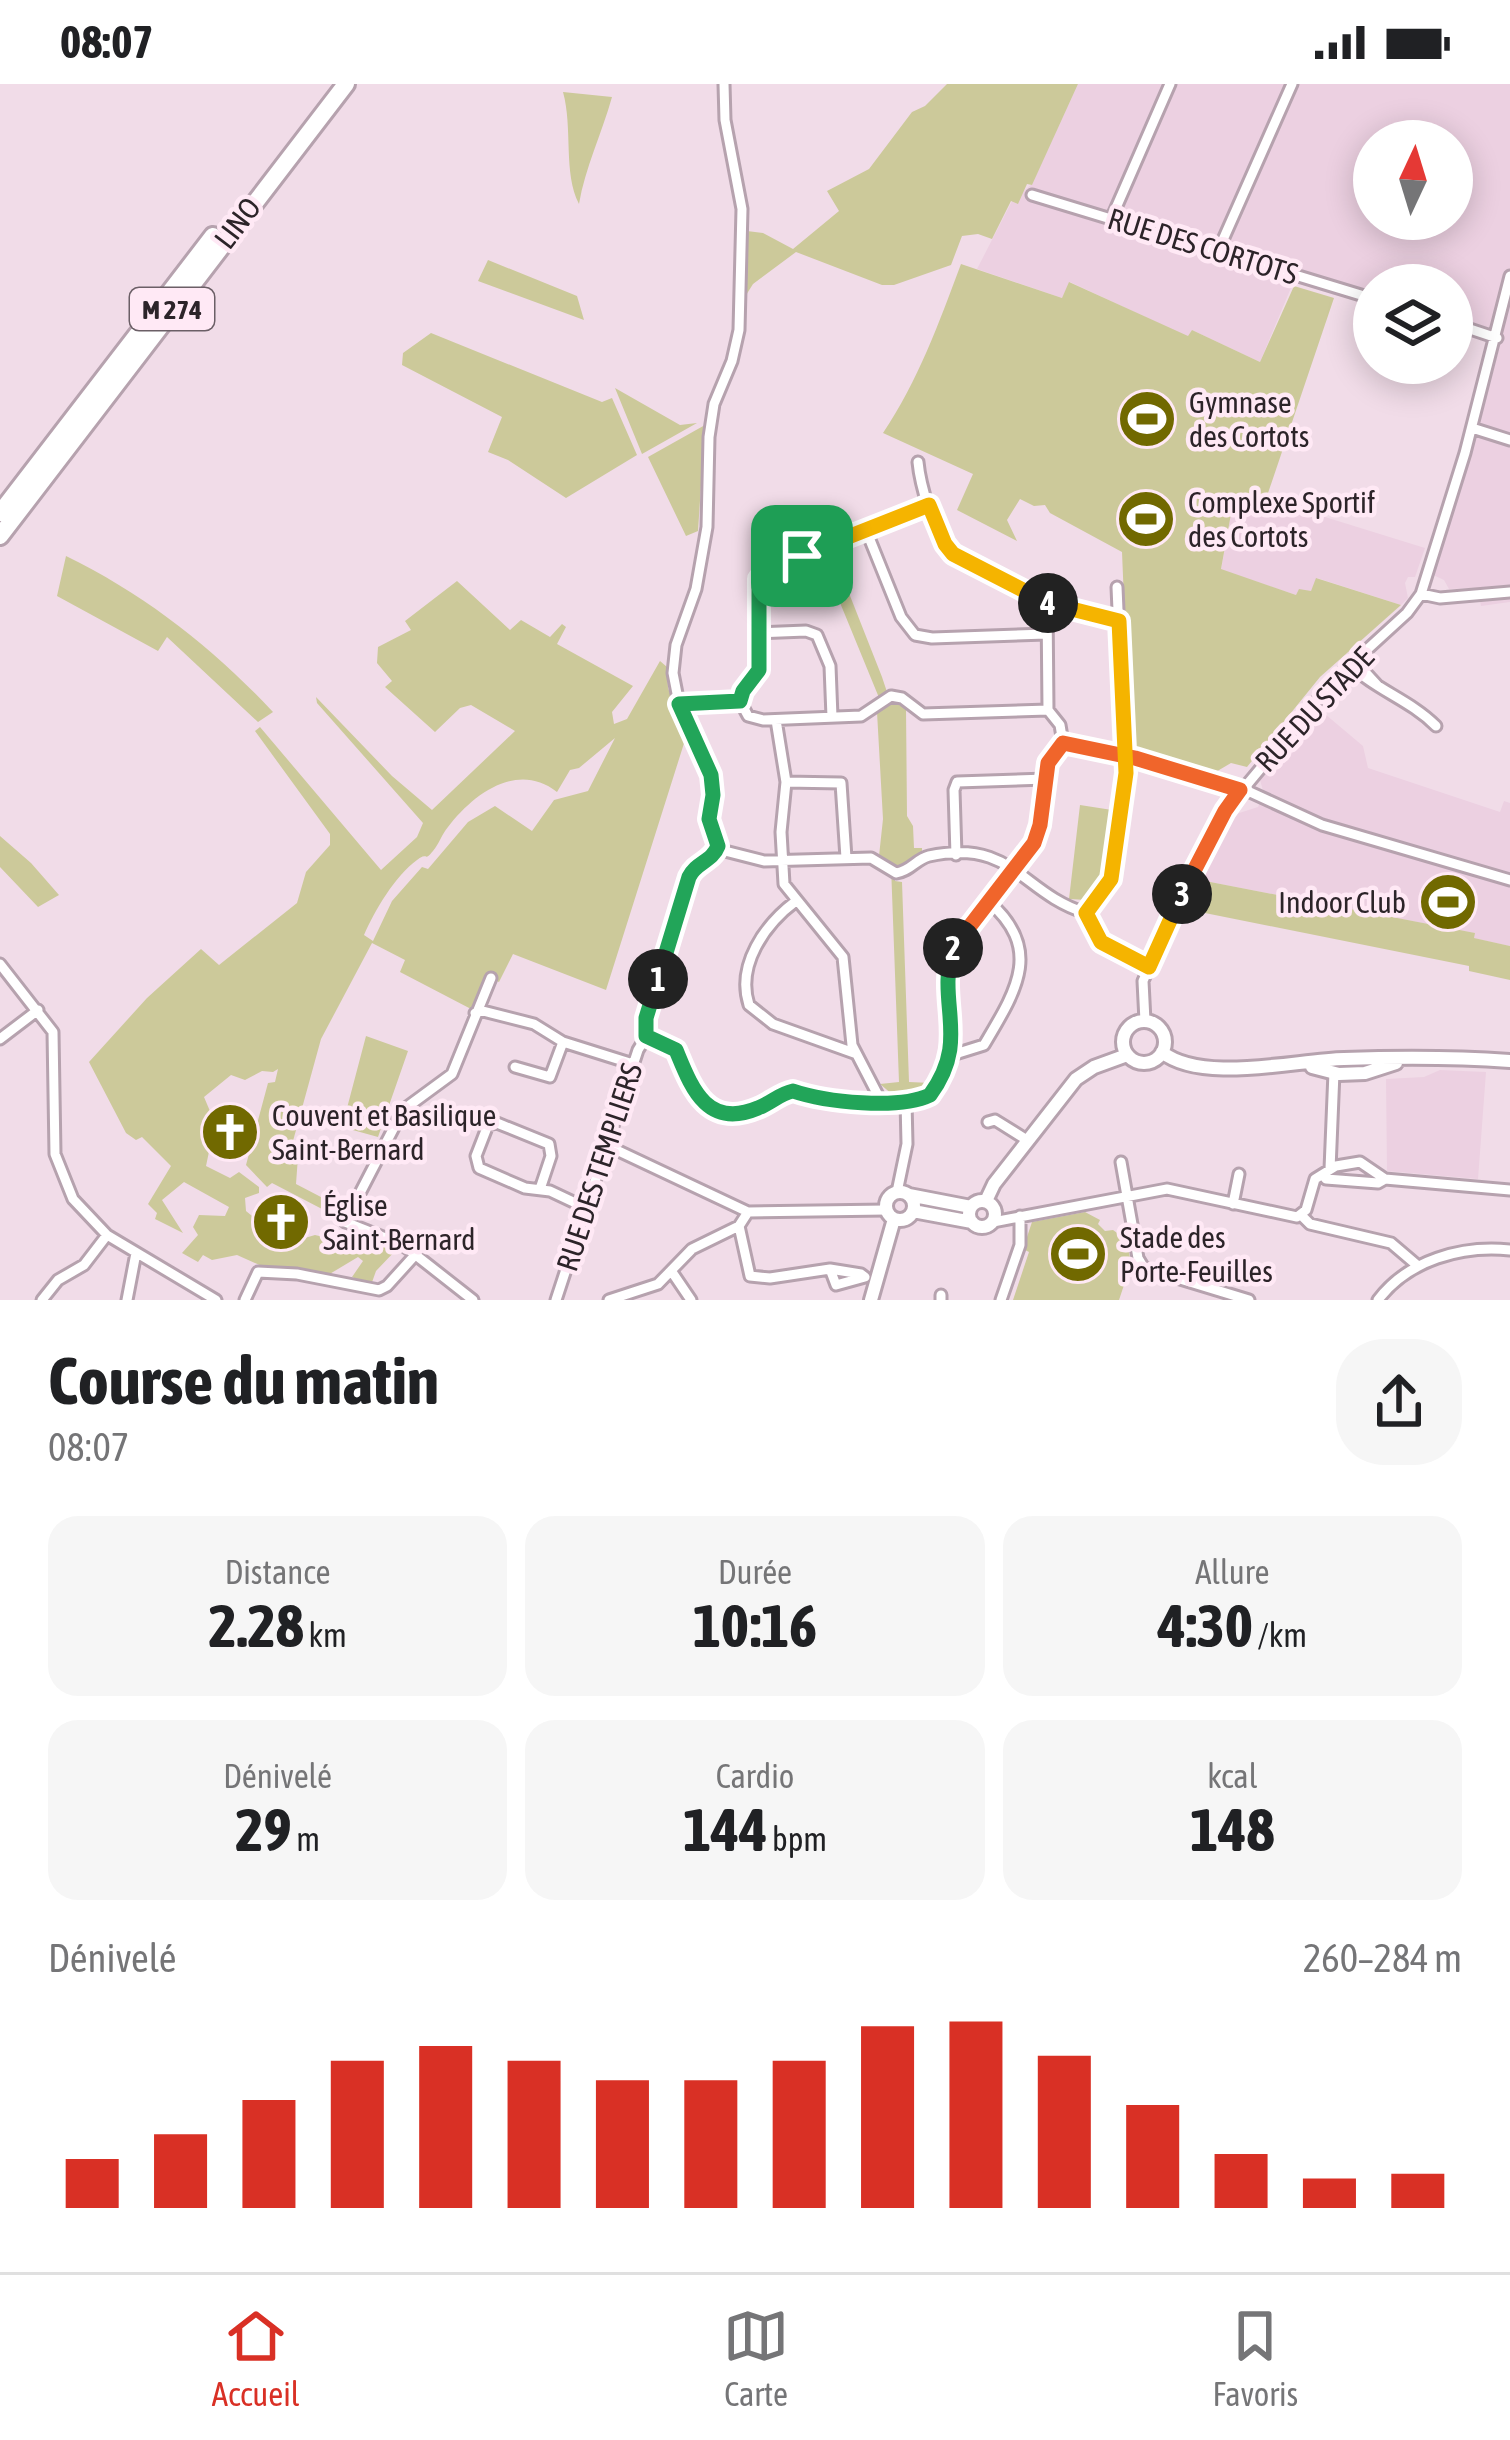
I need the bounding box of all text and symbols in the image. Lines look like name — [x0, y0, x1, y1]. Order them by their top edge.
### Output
text: 08:07 — [60, 16, 154, 68]
north arrow — [1353, 120, 1473, 240]
map controls — [1353, 120, 1473, 384]
street label: LINO — [207, 191, 267, 255]
street label: RUE DES CORTOTS — [1104, 201, 1302, 291]
button: layers — [1353, 264, 1473, 384]
road number: M 274 — [130, 288, 214, 330]
place label: Gymnase des Cortots — [1189, 385, 1309, 453]
sports icon: Gymnase des Cortots — [1116, 388, 1178, 450]
place label: Complexe Sportif des Cortots — [1188, 485, 1375, 553]
sports icon: Complexe Sportif des Cortots — [1115, 488, 1177, 550]
pin — [751, 505, 853, 607]
icon: arrive — [769, 523, 835, 589]
pin: 4 — [1018, 573, 1078, 633]
text: 4 — [1040, 584, 1056, 622]
street label: RUE DU STADE — [1248, 640, 1380, 778]
pin: 3 — [1152, 864, 1212, 924]
sports icon: Indoor Club — [1417, 871, 1479, 933]
text: 3 — [1174, 875, 1190, 913]
place label: Indoor Club — [1278, 885, 1406, 919]
pin: 2 — [923, 918, 983, 978]
text: 2 — [945, 929, 961, 967]
pin: 1 — [628, 949, 688, 1009]
text: 1 — [650, 960, 666, 998]
street label: RUE DES TEMPLIERS — [549, 1059, 649, 1275]
place label: Couvent et Basilique Saint-Bernard — [272, 1098, 496, 1166]
church icon: Couvent et Basilique Saint-Bernard — [199, 1101, 261, 1163]
place label: Église Saint-Bernard — [323, 1188, 475, 1256]
church icon: Église Saint-Bernard — [250, 1191, 312, 1253]
place label: Stade des Porte-Feuilles — [1120, 1220, 1273, 1288]
sports icon: Stade des Porte-Feuilles — [1047, 1223, 1109, 1285]
button: share — [1336, 1339, 1462, 1465]
text: Course du matin — [48, 1342, 439, 1418]
text: 08:07 — [48, 1425, 129, 1469]
text: Distance — [225, 1553, 331, 1591]
text: Durée — [718, 1553, 792, 1591]
text: Allure — [1195, 1553, 1269, 1591]
text: 2.28 — [209, 1591, 304, 1660]
text: 10:16 — [693, 1591, 817, 1660]
text: 4:30 — [1158, 1591, 1253, 1660]
text: km — [304, 1616, 347, 1654]
text: /km — [1253, 1616, 1307, 1654]
text: Dénivelé — [223, 1757, 332, 1795]
text: Cardio — [716, 1757, 794, 1795]
text: kcal — [1207, 1757, 1257, 1795]
text: 29 — [235, 1795, 292, 1864]
text: 144 — [683, 1795, 768, 1864]
text: 148 — [1190, 1795, 1275, 1864]
text: m — [292, 1820, 320, 1858]
text: bpm — [768, 1820, 827, 1858]
text: Dénivelé — [48, 1936, 176, 1980]
text: 260–284 m — [1303, 1936, 1462, 1980]
tab: Accueil — [212, 2303, 300, 2413]
tab: Carte — [723, 2303, 789, 2413]
tab: Favoris — [1213, 2303, 1298, 2413]

